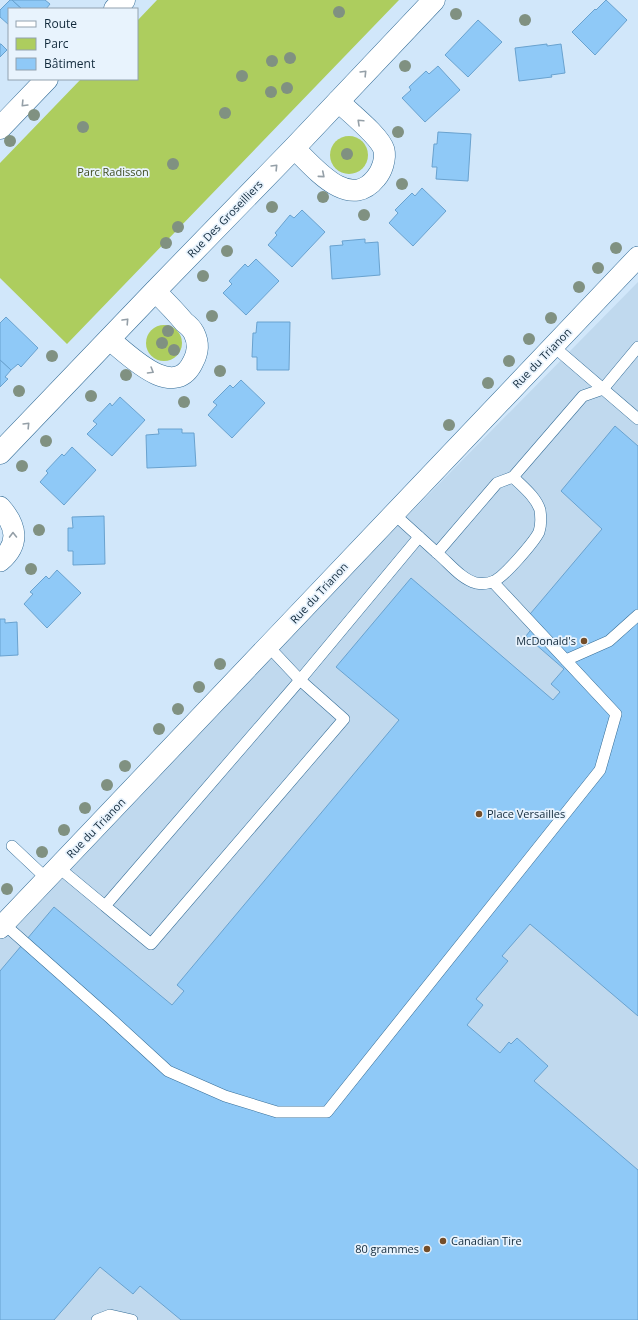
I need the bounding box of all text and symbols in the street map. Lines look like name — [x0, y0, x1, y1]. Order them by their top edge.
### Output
legend — [8, 8, 138, 80]
text: Route — [44, 15, 77, 32]
text: Parc — [44, 35, 69, 52]
text: Bâtiment — [44, 55, 95, 72]
one-way arrow — [360, 70, 367, 78]
one-way arrow — [21, 99, 29, 107]
one-way arrow — [357, 119, 365, 127]
park label: Parc Radisson — [77, 164, 149, 179]
one-way arrow — [270, 164, 278, 172]
one-way arrow — [318, 170, 325, 177]
street label: Rue Des Groseilliers — [184, 177, 266, 261]
one-way arrow — [121, 318, 129, 326]
street label: Rue du Trianon — [509, 324, 574, 391]
one-way arrow — [147, 367, 154, 374]
one-way arrow — [22, 422, 30, 430]
one-way arrow — [9, 532, 18, 538]
street label: Rue du Trianon — [286, 559, 351, 626]
place label: McDonald's — [516, 633, 576, 648]
marker: McDonald's — [579, 636, 589, 646]
street label: Rue du Trianon — [63, 794, 128, 861]
place label: Place Versailles — [487, 806, 565, 821]
marker: Place Versailles — [474, 809, 484, 819]
place label: Canadian Tire — [451, 1233, 522, 1248]
marker: Canadian Tire — [438, 1236, 448, 1246]
place label: 80 grammes — [355, 1241, 419, 1256]
marker: 80 grammes — [422, 1244, 432, 1254]

